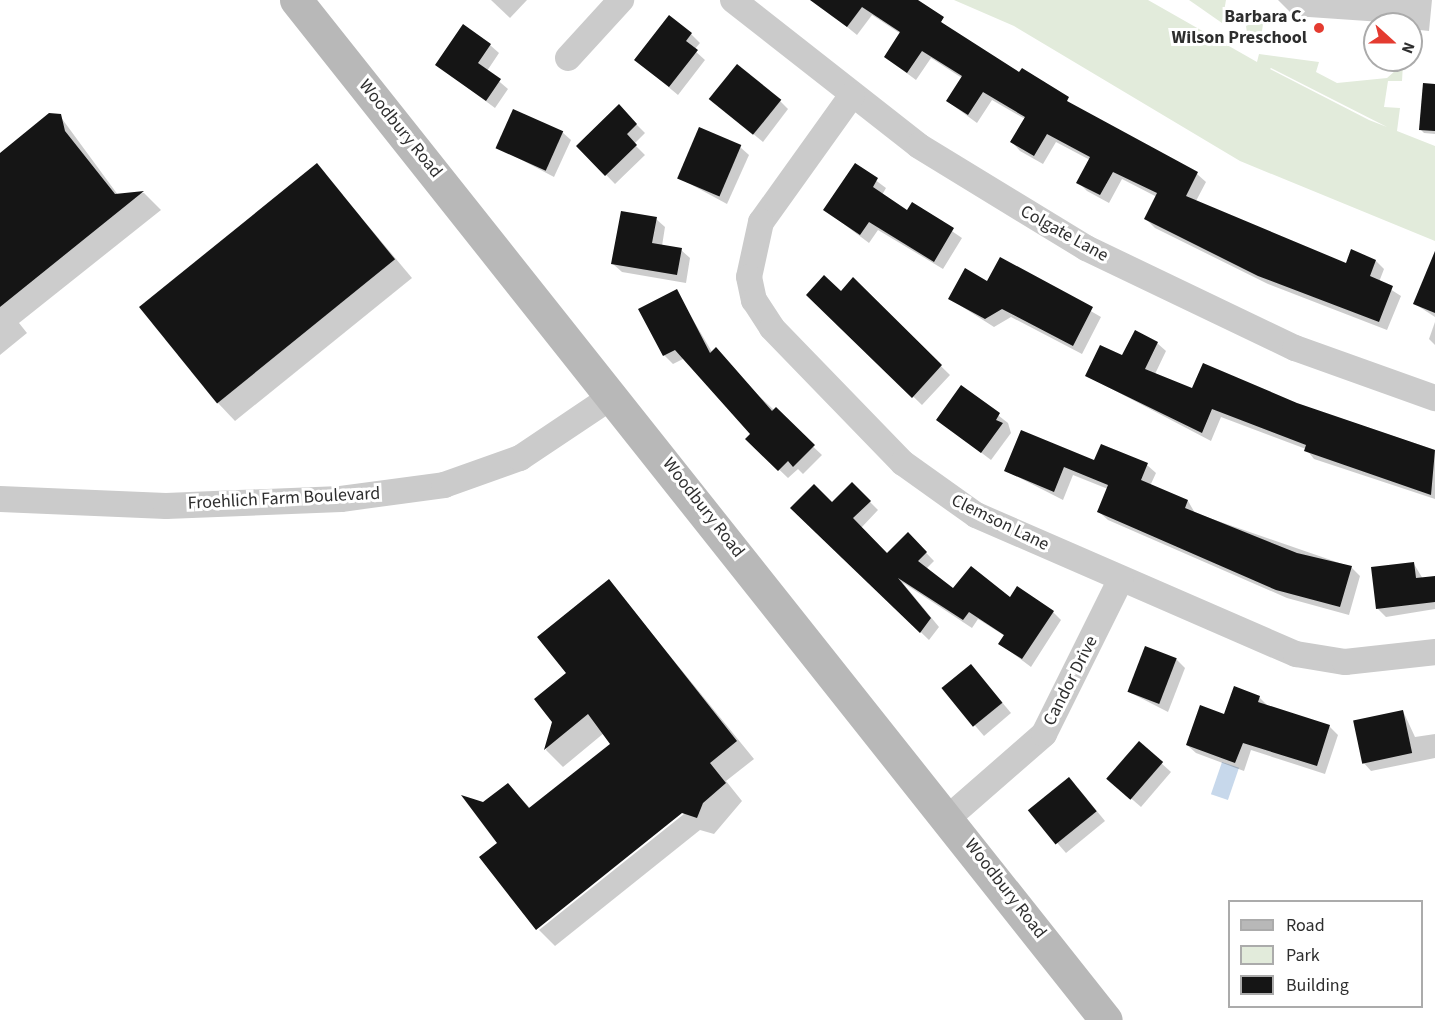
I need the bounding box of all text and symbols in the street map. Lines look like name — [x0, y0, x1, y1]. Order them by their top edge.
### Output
place label: Barbara C. Wilson Preschool — [1172, 7, 1307, 50]
north arrow — [1363, 12, 1423, 72]
marker: Barbara C. Wilson Preschool — [1312, 21, 1326, 35]
text: N — [1396, 39, 1420, 57]
street label: Woodbury Road — [354, 75, 446, 183]
street label: Colgate Lane — [1016, 201, 1112, 267]
street label: Woodbury Road — [657, 454, 749, 562]
street label: Froehlich Farm Boulevard — [187, 483, 381, 515]
street label: Clemson Lane — [948, 490, 1052, 556]
street label: Candor Drive — [1039, 633, 1103, 729]
street label: Woodbury Road — [959, 835, 1051, 943]
legend — [1228, 900, 1423, 1008]
text: Road — [1286, 913, 1325, 938]
text: Park — [1286, 943, 1320, 968]
text: Building — [1286, 973, 1349, 998]

